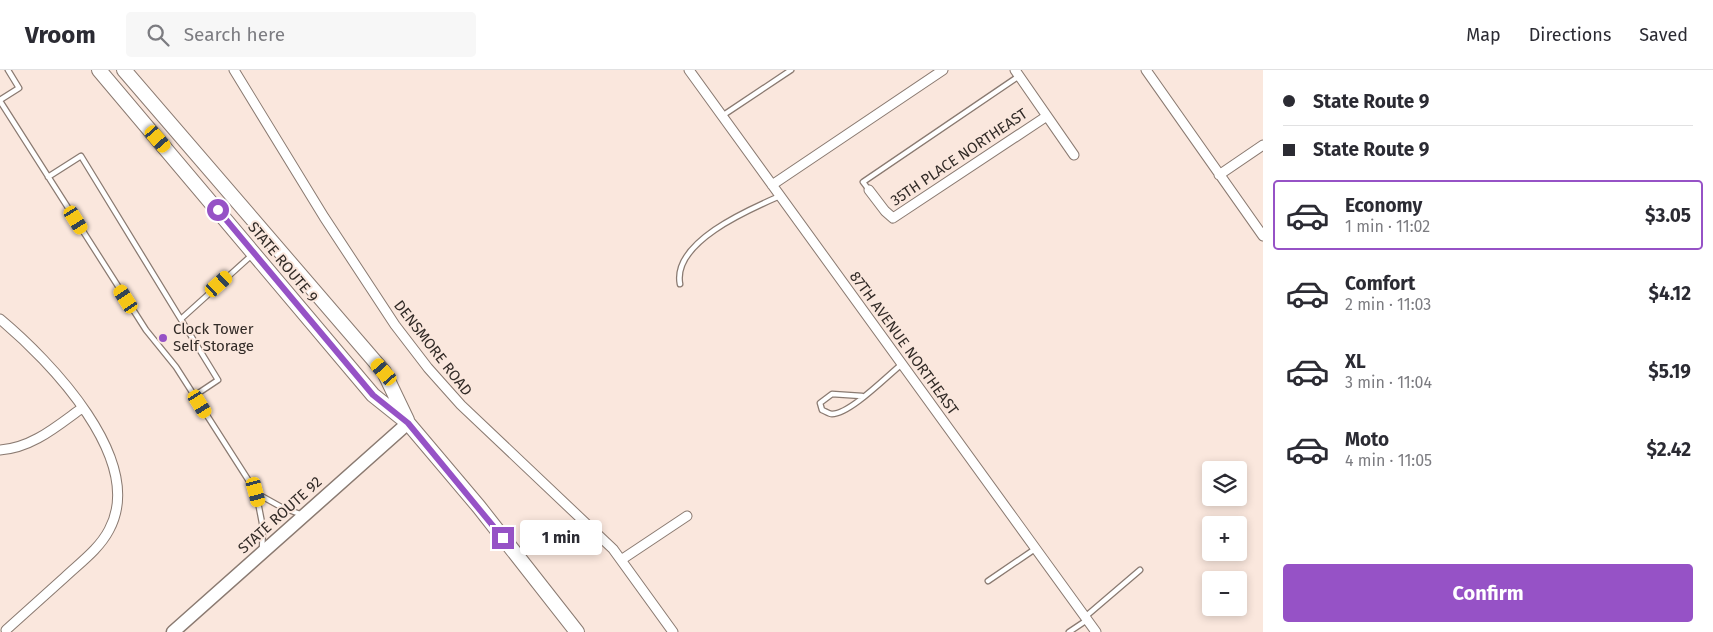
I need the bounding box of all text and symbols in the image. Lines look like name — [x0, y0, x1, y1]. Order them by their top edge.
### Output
search box — [126, 12, 476, 57]
text: Vroom — [25, 21, 96, 49]
icon: search — [144, 21, 172, 49]
text: Search here — [184, 23, 285, 46]
text: Map — [1466, 24, 1501, 46]
text: Directions — [1529, 24, 1611, 46]
text: Saved — [1639, 24, 1688, 46]
text: State Route 9 — [1313, 90, 1429, 113]
street label: 35TH PLACE NORTHEAST — [887, 104, 1031, 209]
car — [142, 123, 173, 155]
text: State Route 9 — [1313, 138, 1429, 161]
icon: car — [1285, 193, 1330, 238]
text: Economy — [1345, 194, 1422, 217]
route start — [207, 199, 229, 221]
car — [61, 203, 90, 237]
text: $3.05 — [1645, 204, 1691, 227]
text: 1 min · 11:02 — [1345, 217, 1430, 236]
street label: STATE ROUTE 9 — [244, 218, 322, 306]
car — [202, 268, 235, 300]
street label: 87TH AVENUE NORTHEAST — [846, 268, 962, 419]
icon: car — [1285, 271, 1330, 316]
text: Comfort — [1345, 272, 1415, 295]
car — [111, 282, 140, 316]
text: $4.12 — [1649, 282, 1691, 305]
text: 2 min · 11:03 — [1345, 295, 1431, 314]
street label: DENSMORE ROAD — [390, 297, 476, 399]
place label: Clock Tower Self Storage — [173, 320, 254, 355]
marker: Clock Tower Self Storage — [157, 332, 169, 344]
icon: car — [1285, 349, 1330, 394]
text: XL — [1345, 350, 1366, 373]
car — [368, 356, 399, 388]
text: $5.19 — [1648, 360, 1691, 383]
text: 3 min · 11:04 — [1345, 373, 1432, 392]
car — [185, 387, 214, 421]
icon: car — [1285, 427, 1330, 472]
text: Moto — [1345, 428, 1389, 451]
text: $2.42 — [1647, 438, 1691, 461]
text: 4 min · 11:05 — [1345, 451, 1432, 470]
map controls — [1202, 461, 1247, 616]
button: layers — [1202, 461, 1247, 506]
street label: STATE ROUTE 92 — [234, 473, 326, 557]
car — [244, 476, 267, 508]
button: + — [1202, 516, 1247, 561]
callout: 1 min — [520, 520, 603, 556]
route end — [492, 527, 514, 549]
text: 1 min — [542, 528, 580, 547]
button: Confirm — [1283, 564, 1693, 622]
button: − — [1202, 571, 1247, 616]

